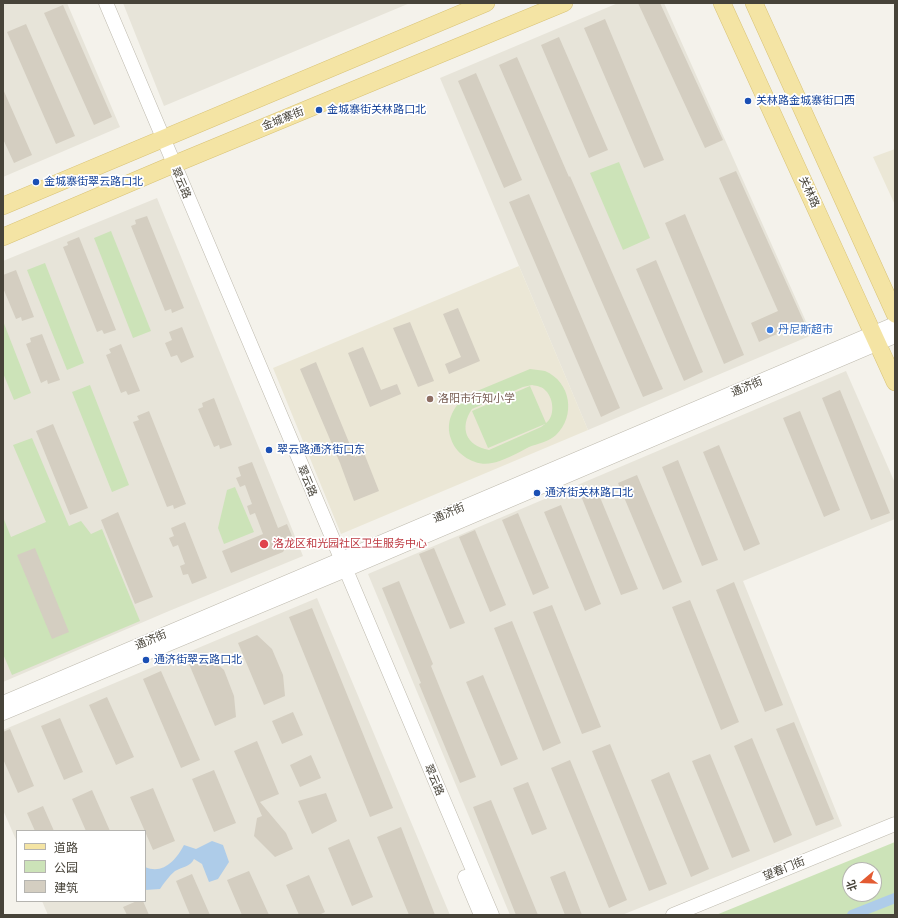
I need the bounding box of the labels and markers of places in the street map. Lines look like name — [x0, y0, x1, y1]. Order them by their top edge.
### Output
place label: 关林路金城寨街口西 — [756, 94, 855, 108]
marker: 关林路金城寨街口西 — [743, 96, 753, 106]
place label: 金城寨街关林路口北 — [327, 103, 426, 117]
marker: 金城寨街关林路口北 — [314, 105, 324, 115]
place label: 金城寨街翠云路口北 — [44, 175, 143, 189]
marker: 金城寨街翠云路口北 — [31, 177, 41, 187]
place label: 丹尼斯超市 — [778, 323, 833, 337]
marker: 丹尼斯超市 — [765, 325, 775, 335]
place label: 洛阳市行知小学 — [438, 392, 515, 406]
marker: 洛阳市行知小学 — [425, 394, 435, 404]
place label: 翠云路通济街口东 — [277, 443, 365, 457]
marker: 翠云路通济街口东 — [264, 445, 274, 455]
place label: 通济街关林路口北 — [545, 486, 633, 500]
marker: 通济街关林路口北 — [532, 488, 542, 498]
place label: 洛龙区和光园社区卫生服务中心 — [273, 537, 427, 551]
marker: 洛龙区和光园社区卫生服务中心 — [258, 538, 270, 550]
place label: 通济街翠云路口北 — [154, 653, 242, 667]
marker: 通济街翠云路口北 — [141, 655, 151, 665]

